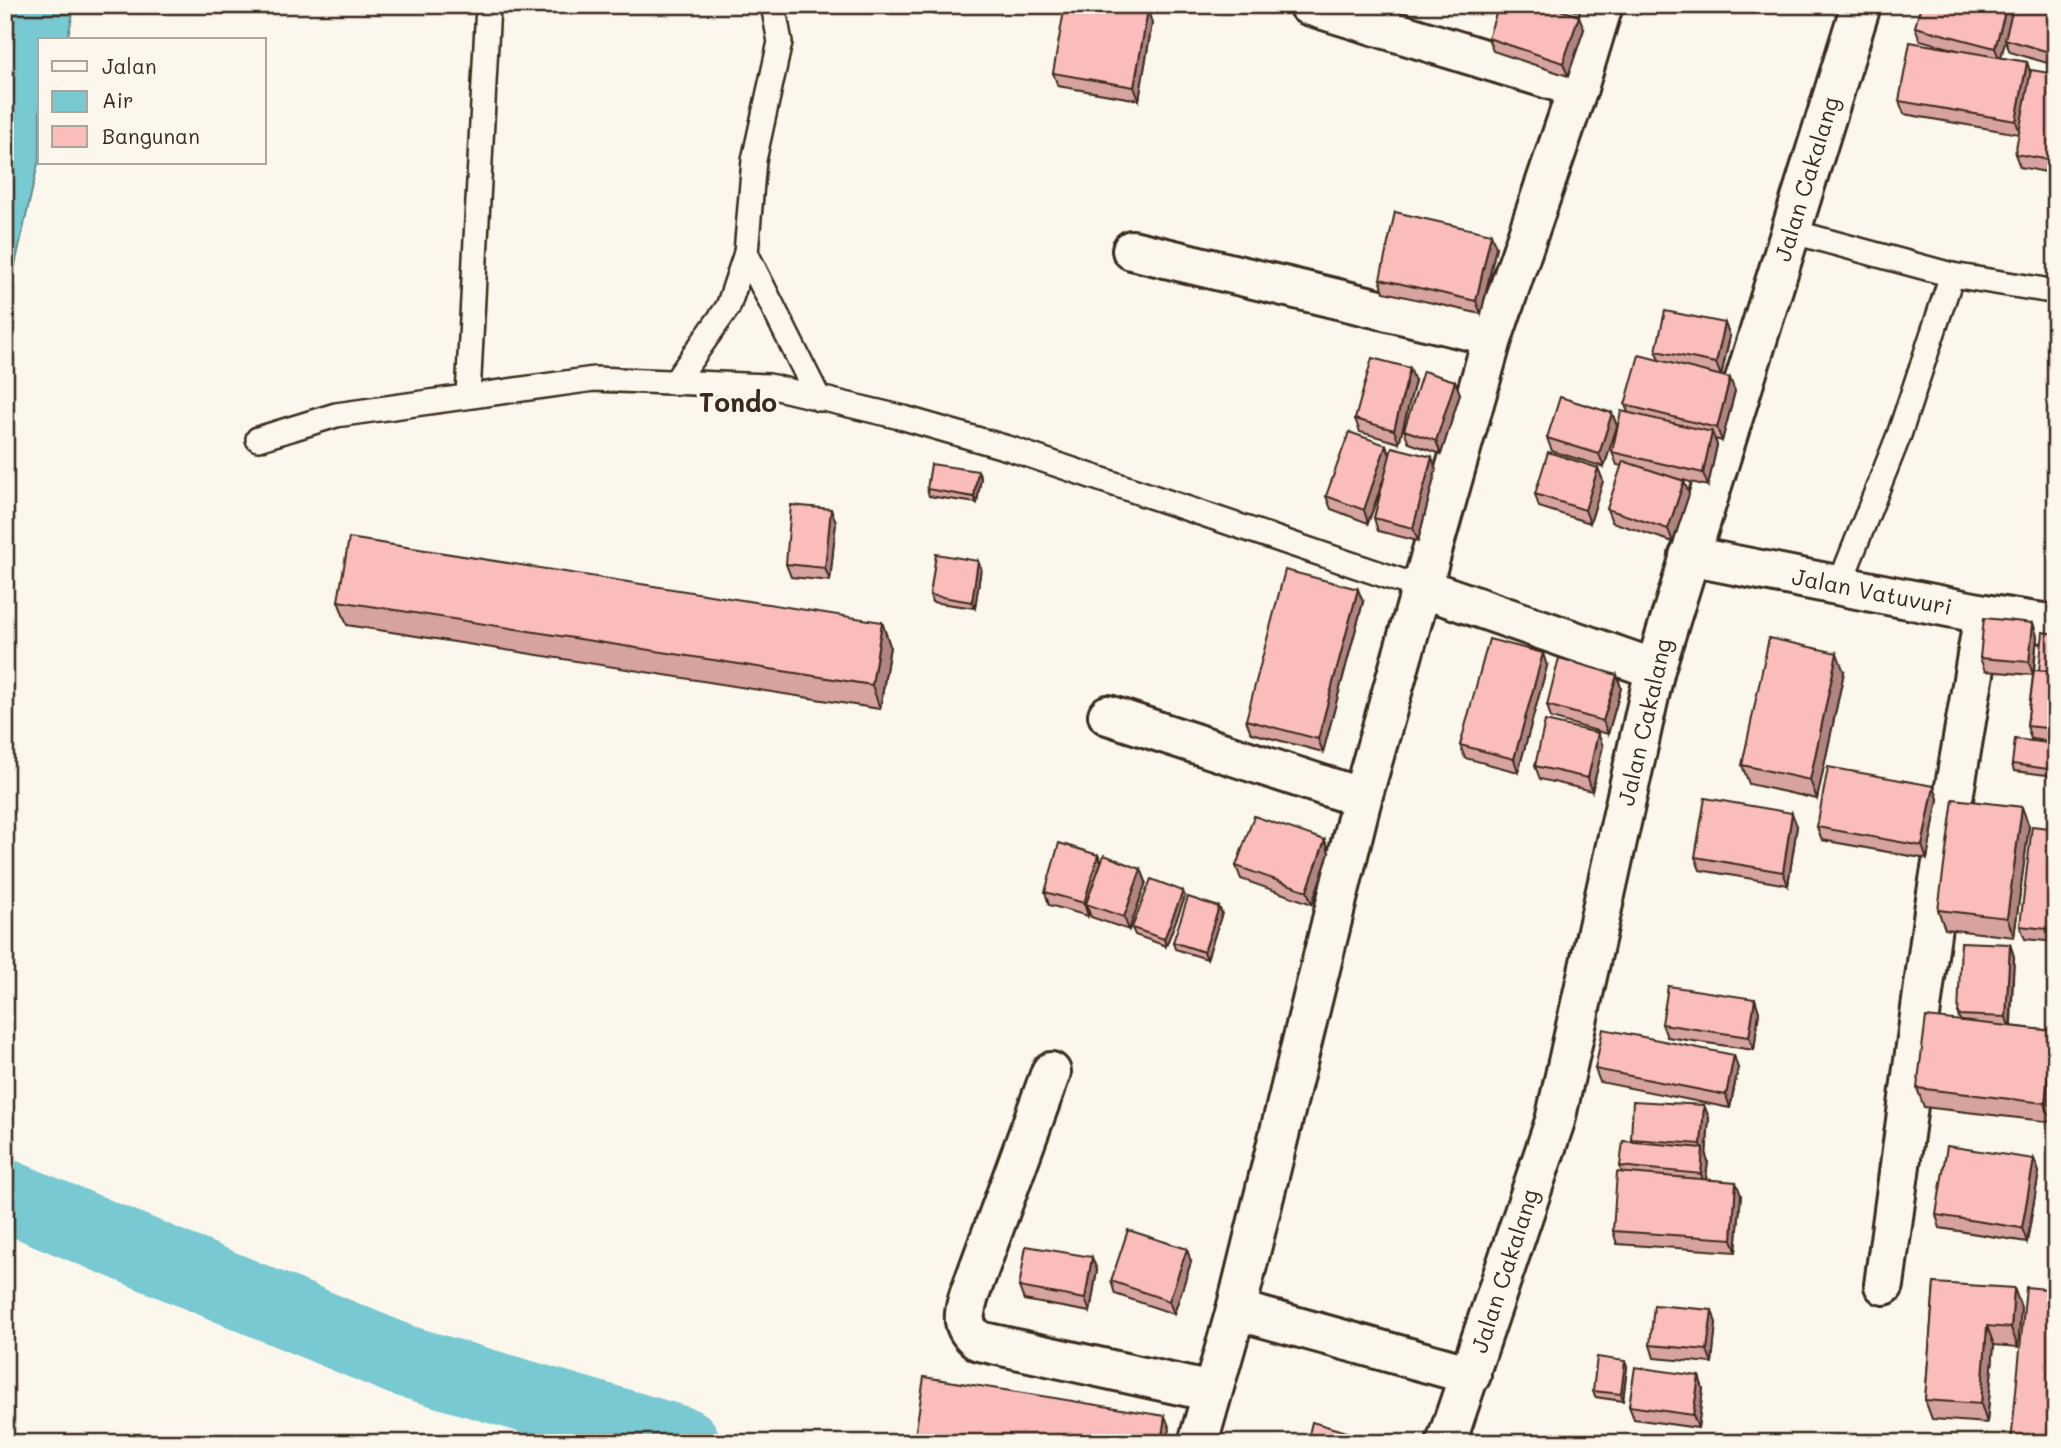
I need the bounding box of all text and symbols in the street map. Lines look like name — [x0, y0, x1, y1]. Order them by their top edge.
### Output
legend — [38, 38, 266, 164]
text: Jalan — [102, 52, 157, 79]
text: Air — [102, 86, 134, 113]
street label: Jalan Cakalang — [1767, 93, 1845, 265]
text: Bangunan — [102, 122, 200, 149]
district label: Tondo — [699, 385, 777, 419]
street label: Jalan Vatuvuri — [1790, 561, 1955, 621]
street label: Jalan Cakalang — [1610, 635, 1678, 808]
street label: Jalan Cakalang — [1463, 1185, 1545, 1356]

